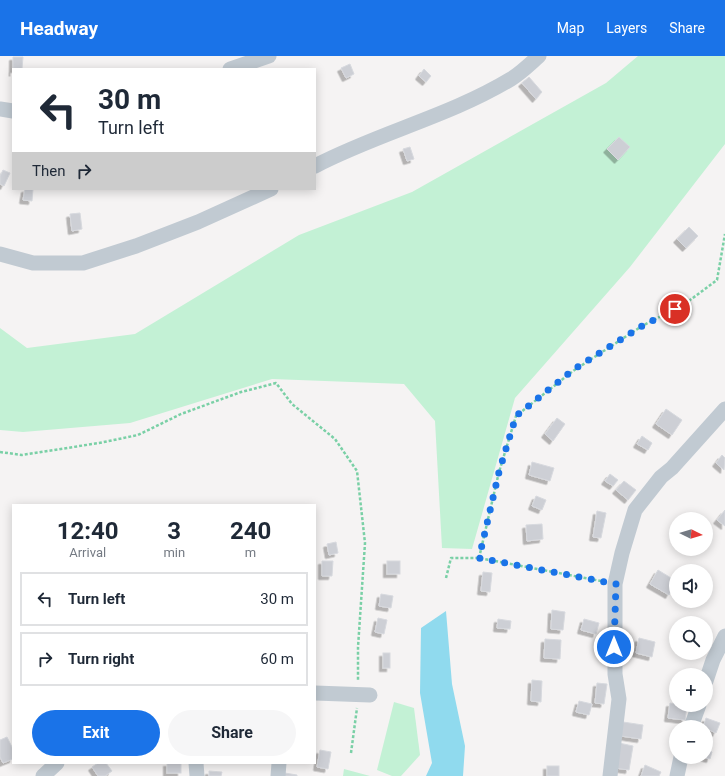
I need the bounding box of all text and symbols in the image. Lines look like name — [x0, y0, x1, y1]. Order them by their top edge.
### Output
text: Headway — [20, 17, 98, 40]
text: Map — [557, 20, 584, 36]
text: Layers — [606, 20, 647, 36]
text: Share — [669, 20, 705, 36]
text: 30 m — [98, 83, 161, 116]
icon: left — [32, 84, 84, 136]
text: Turn left — [98, 117, 164, 138]
icon: right — [73, 160, 95, 182]
text: Then — [32, 162, 65, 180]
pin — [658, 292, 692, 326]
icon: arrive — [664, 298, 686, 320]
north arrow — [669, 512, 713, 556]
map controls — [669, 512, 713, 764]
text: 12:40 — [57, 517, 119, 545]
text: 3 — [167, 517, 181, 545]
text: 240 — [230, 517, 271, 545]
text: Arrival — [69, 545, 106, 560]
text: min — [163, 545, 185, 560]
text: m — [245, 545, 256, 560]
button: sound — [669, 564, 713, 608]
icon: left — [34, 588, 56, 610]
text: Turn left — [68, 590, 125, 608]
text: 30 m — [260, 590, 294, 608]
button: search — [669, 616, 713, 660]
position arrow — [593, 626, 635, 668]
icon: right — [34, 648, 56, 670]
text: Turn right — [68, 650, 134, 668]
text: 60 m — [260, 650, 294, 668]
button: + — [669, 668, 713, 712]
button: Exit — [32, 710, 160, 756]
button: Share — [168, 710, 296, 756]
button: − — [669, 720, 713, 764]

